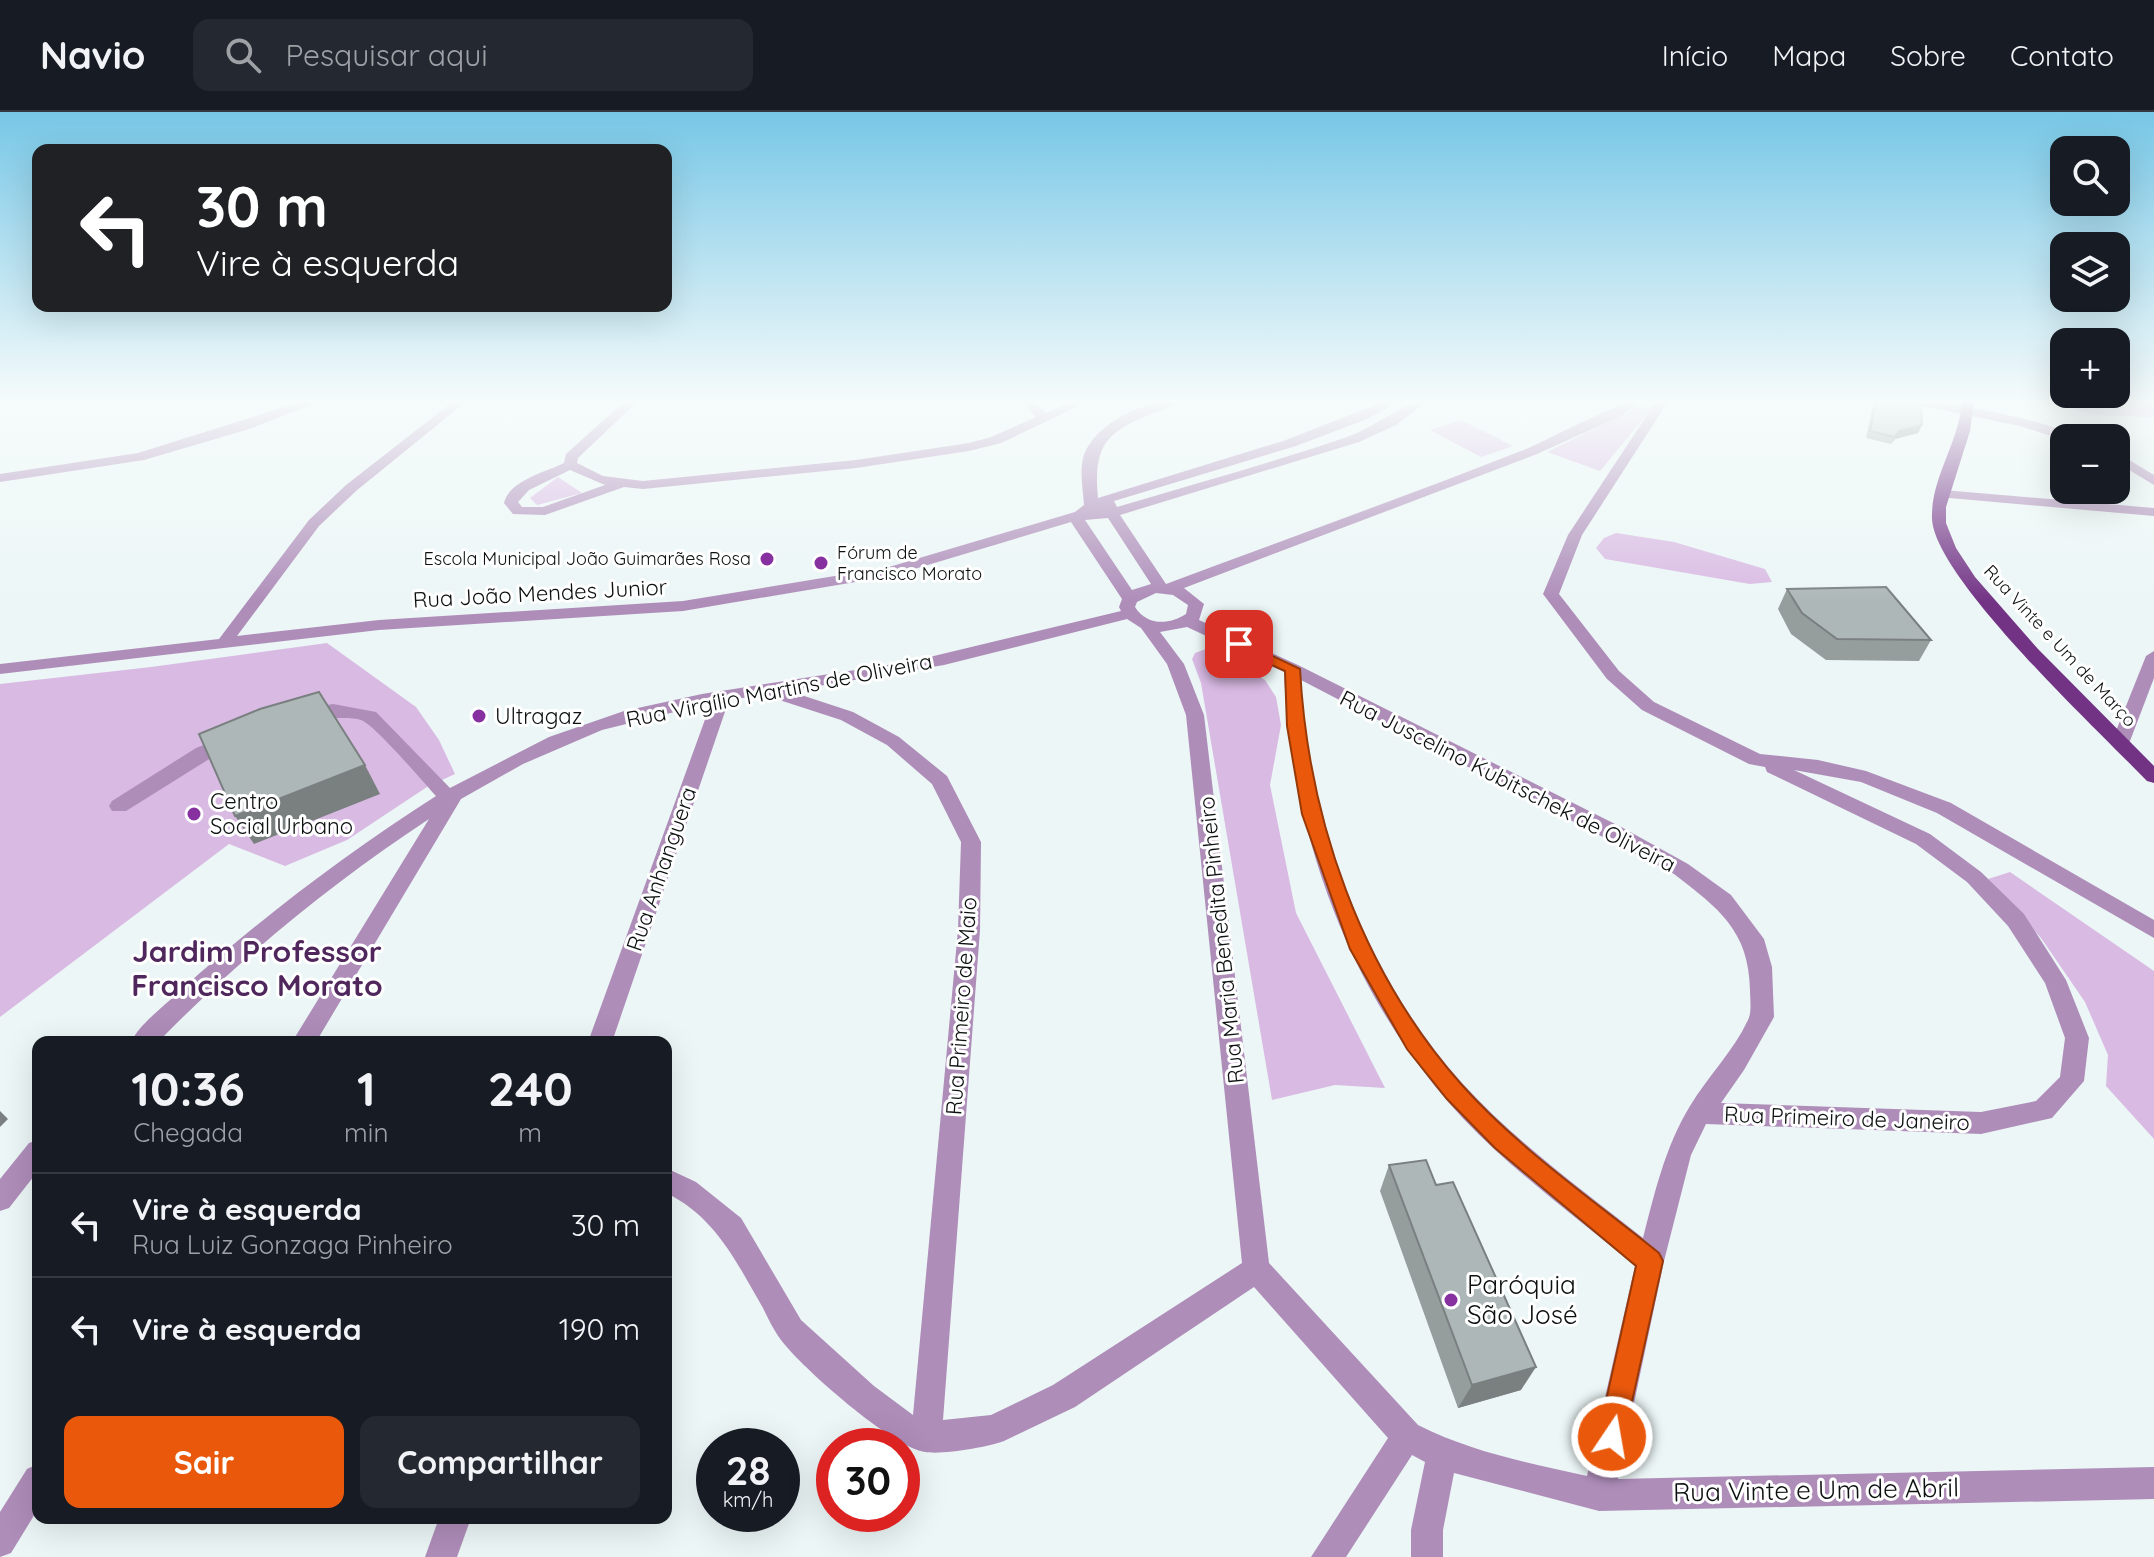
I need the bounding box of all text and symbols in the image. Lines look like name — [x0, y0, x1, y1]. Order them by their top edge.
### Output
search box — [193, 19, 753, 91]
text: Navio — [40, 31, 145, 79]
icon: search — [221, 33, 265, 77]
text: Pesquisar aqui — [285, 36, 488, 74]
text: Início — [1662, 38, 1728, 73]
text: Mapa — [1772, 38, 1846, 73]
text: Sobre — [1890, 38, 1966, 73]
text: Contato — [2010, 38, 2114, 73]
map controls — [2050, 136, 2130, 504]
button: search — [2050, 136, 2130, 216]
text: 30 m — [196, 171, 328, 241]
icon: left — [64, 176, 168, 280]
button: layers — [2050, 232, 2130, 312]
text: Vire à esquerda — [196, 240, 459, 285]
button: + — [2050, 328, 2130, 408]
button: − — [2050, 424, 2130, 504]
place label: Fórum de Francisco Morato — [837, 541, 982, 585]
place label: Escola Municipal João Guimarães Rosa — [423, 547, 751, 570]
marker: Escola Municipal João Guimarães Rosa — [758, 550, 776, 568]
marker: Fórum de Francisco Morato — [812, 554, 830, 572]
street label: Rua Vinte e Um de Março — [1979, 560, 2142, 732]
street label: Rua João Mendes Junior — [412, 572, 668, 614]
pin — [1205, 610, 1273, 678]
icon: arrive — [1217, 622, 1261, 666]
street label: Rua Virgílio Martins de Oliveira — [624, 647, 934, 733]
street label: Rua Juscelino Kubitschek de Oliveira — [1335, 684, 1681, 878]
place label: Ultragaz — [495, 702, 582, 730]
marker: Ultragaz — [470, 707, 488, 725]
street label: Rua Anhanguera — [620, 783, 702, 955]
place label: Centro Social Urbano — [210, 787, 353, 840]
street label: Rua Maria Benedita Pinheiro — [1192, 795, 1250, 1085]
marker: Centro Social Urbano — [185, 805, 203, 823]
street label: Rua Primeiro de Maio — [939, 896, 983, 1116]
district label: Jardim Professor Francisco Morato — [131, 932, 383, 1004]
text: 10:36 — [131, 1058, 245, 1118]
text: 1 — [357, 1058, 376, 1118]
text: 240 — [488, 1058, 573, 1118]
street label: Rua Primeiro de Janeiro — [1724, 1100, 1970, 1136]
text: Chegada — [133, 1116, 243, 1149]
text: min — [344, 1116, 388, 1149]
text: m — [518, 1116, 542, 1149]
text: Vire à esquerda — [132, 1190, 361, 1228]
icon: left — [64, 1203, 108, 1247]
text: 30 m — [571, 1206, 640, 1244]
text: Rua Luiz Gonzaga Pinheiro — [132, 1228, 453, 1261]
place label: Paróquia São José — [1467, 1268, 1578, 1331]
marker: Paróquia São José — [1442, 1291, 1460, 1309]
icon: left — [64, 1307, 108, 1351]
text: Vire à esquerda — [132, 1310, 361, 1348]
text: 190 m — [559, 1310, 640, 1348]
position arrow — [1570, 1395, 1654, 1479]
button: Sair — [64, 1416, 344, 1508]
button: Compartilhar — [360, 1416, 640, 1508]
speed limit sign: 30 — [816, 1428, 920, 1532]
text: 28 — [726, 1445, 770, 1495]
street label: Rua Vinte e Um de Abril — [1673, 1471, 1959, 1508]
text: km/h — [723, 1487, 773, 1512]

